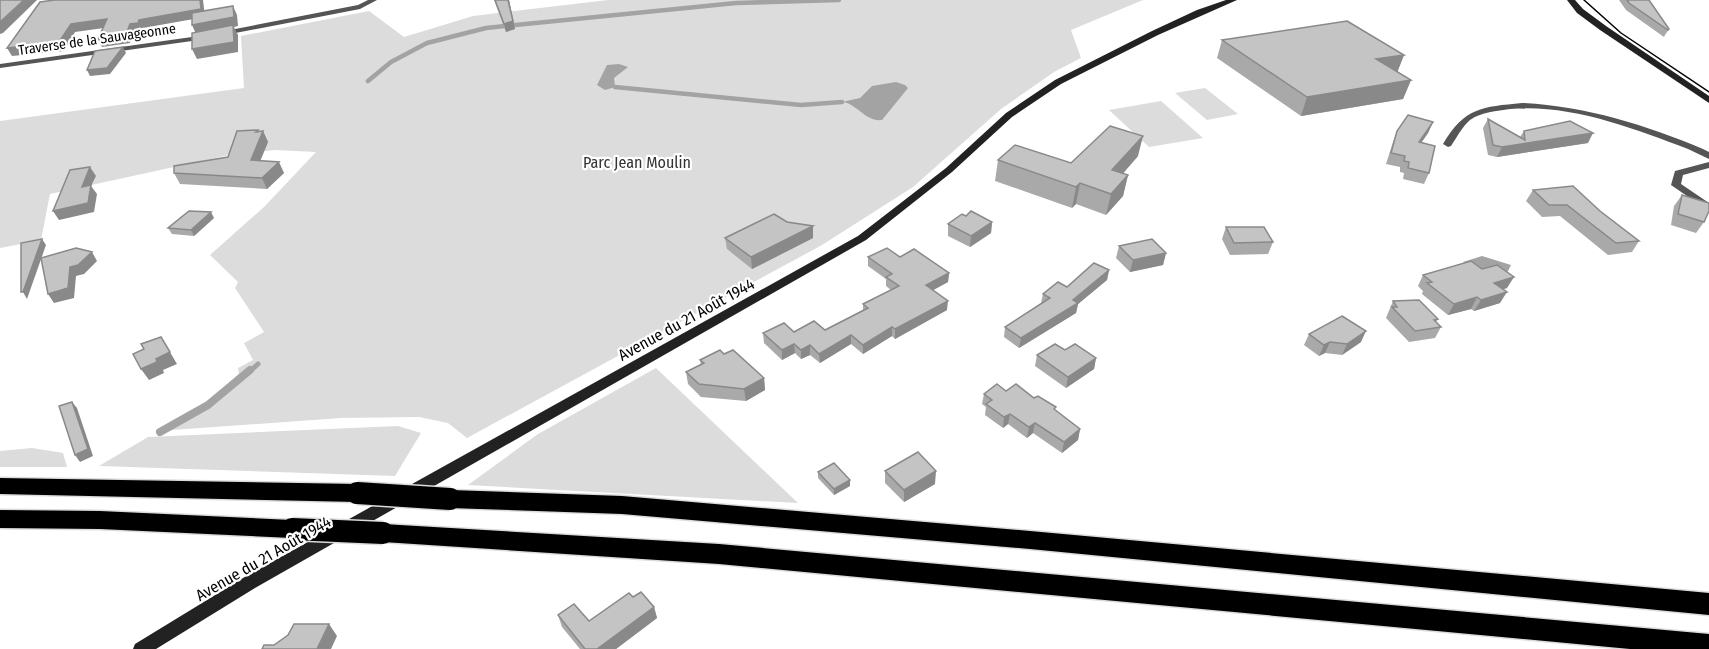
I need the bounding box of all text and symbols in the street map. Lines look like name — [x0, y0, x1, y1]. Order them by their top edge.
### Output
street label: Traverse de la Sauvageonne — [17, 20, 177, 59]
park label: Parc Jean Moulin — [583, 153, 691, 172]
street label: Avenue du 21 Août 1944 — [615, 274, 758, 365]
street label: Avenue du 21 Août 1944 — [192, 512, 334, 605]

